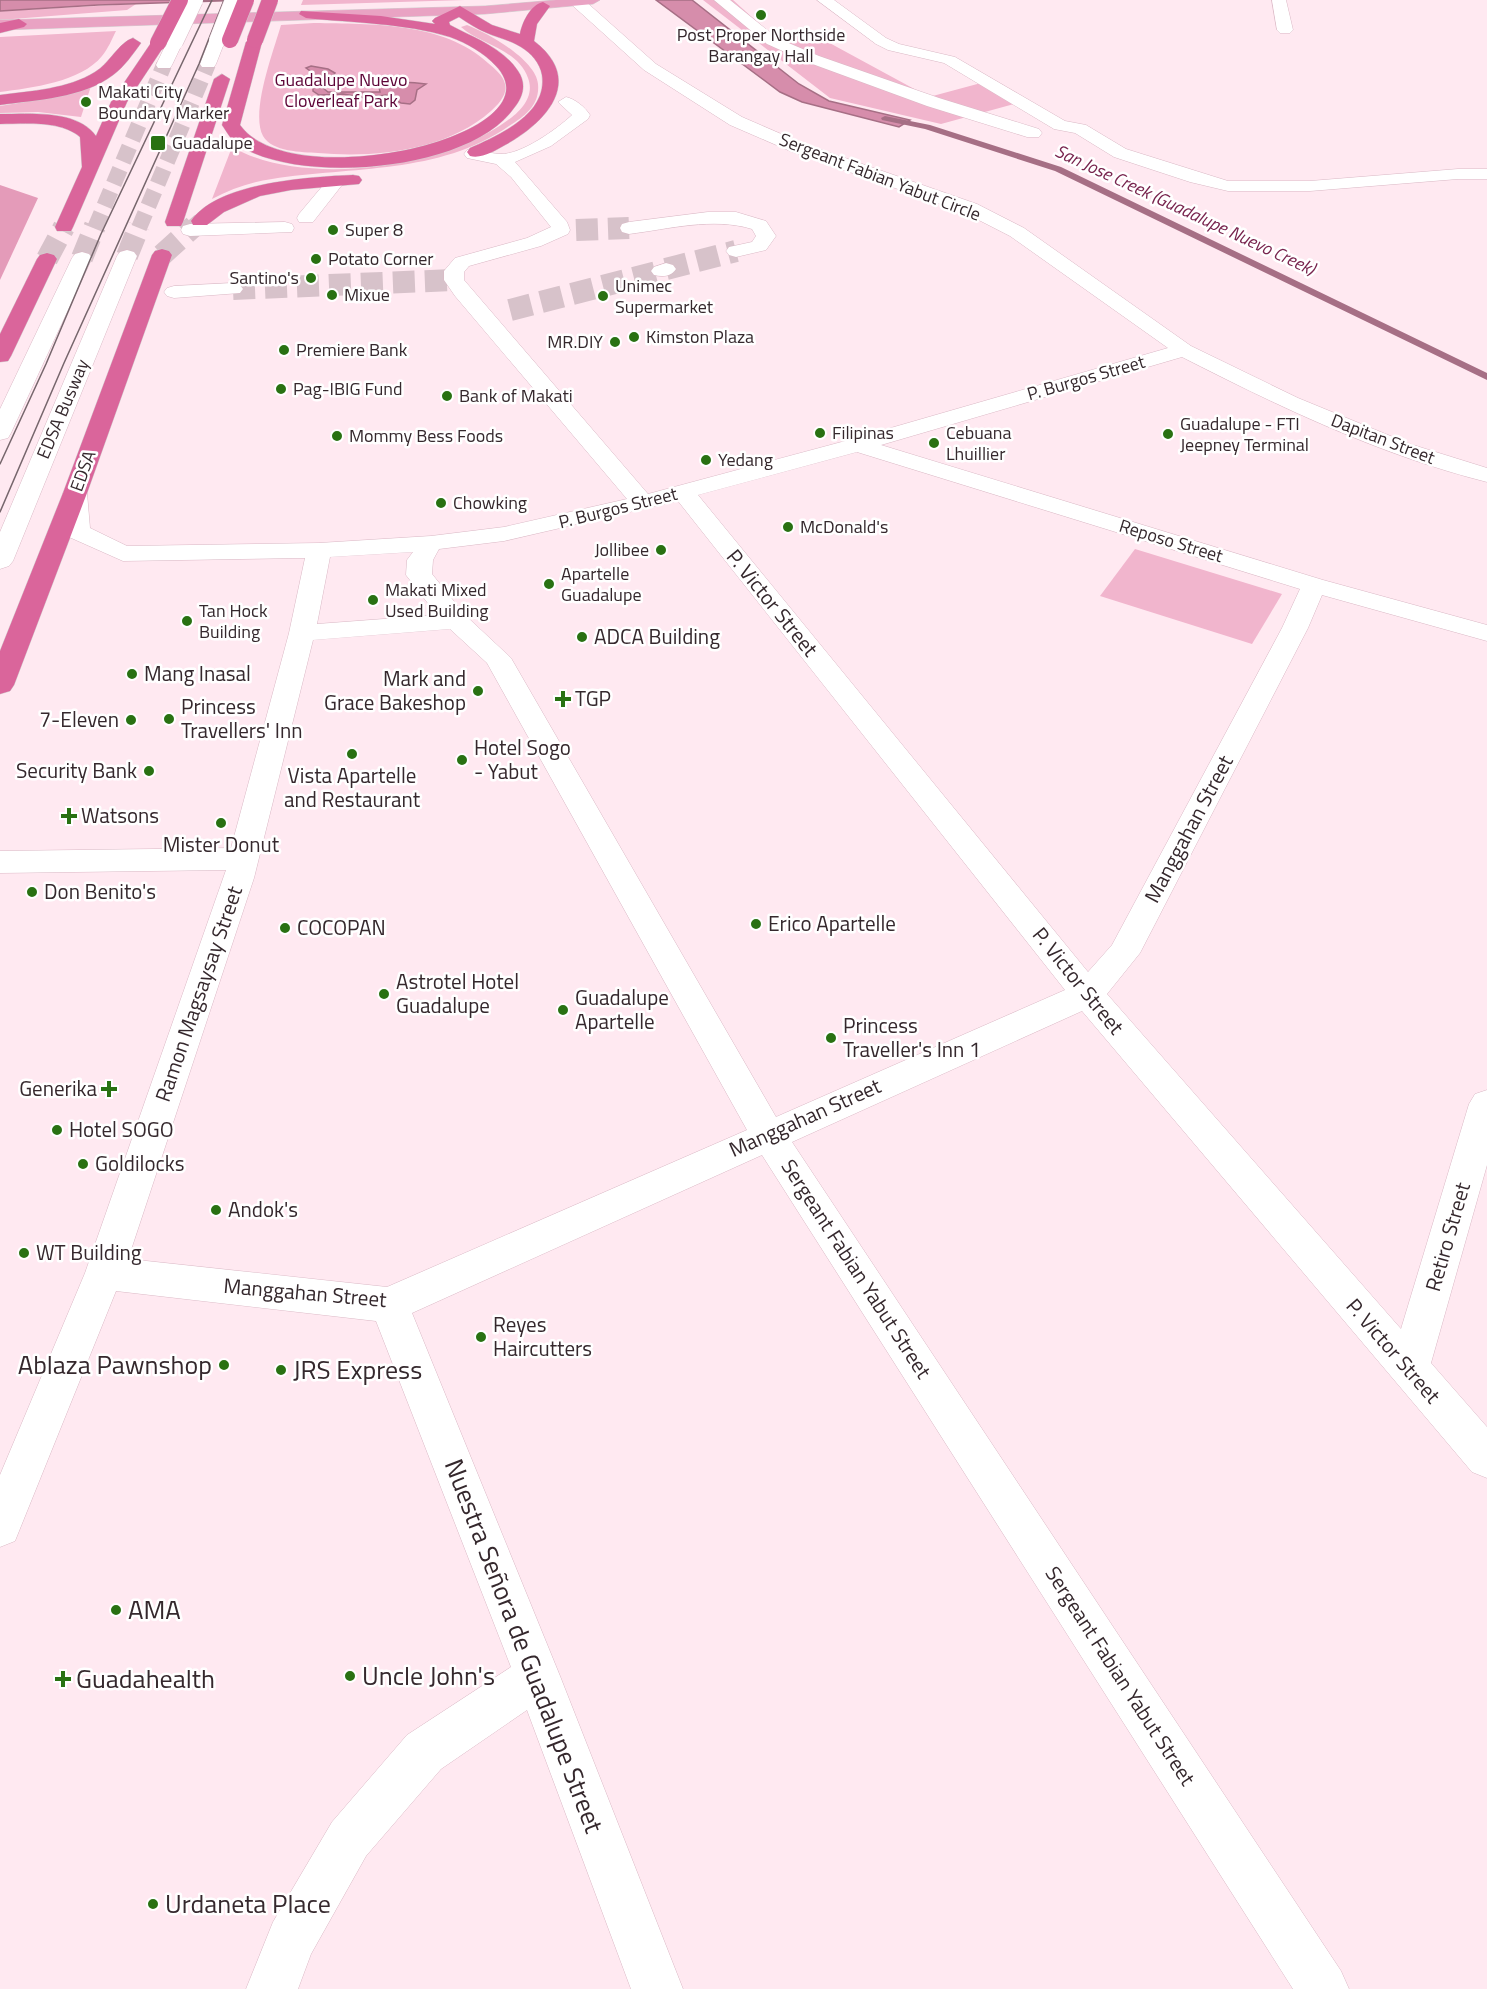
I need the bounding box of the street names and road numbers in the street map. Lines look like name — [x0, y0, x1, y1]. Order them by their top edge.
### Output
street label: Sergeant Fabian Yabut Circle — [776, 126, 985, 227]
street label: P. Burgos Street — [1024, 348, 1149, 407]
street label: EDSA Busway — [29, 354, 96, 463]
street label: Dapitan Street — [1327, 406, 1440, 471]
street label: EDSA — [63, 446, 102, 495]
street label: P. Burgos Street — [556, 480, 681, 535]
street label: Reposo Street — [1116, 512, 1227, 569]
street label: P. Victor Street — [719, 542, 827, 664]
street label: Manggahan Street — [1136, 748, 1241, 908]
street label: Ramon Magsaysay Street — [146, 881, 250, 1106]
street label: P. Victor Street — [1025, 920, 1133, 1042]
street label: Manggahan Street — [723, 1069, 886, 1165]
street label: Sergeant Fabian Yabut Street — [774, 1152, 940, 1385]
street label: Retiro Street — [1416, 1178, 1478, 1295]
street label: Manggahan Street — [222, 1269, 388, 1315]
street label: P. Victor Street — [1339, 1291, 1449, 1411]
street label: Nuestra Señora de Guadalupe Street — [435, 1453, 614, 1838]
street label: Sergeant Fabian Yabut Street — [1038, 1559, 1204, 1792]

